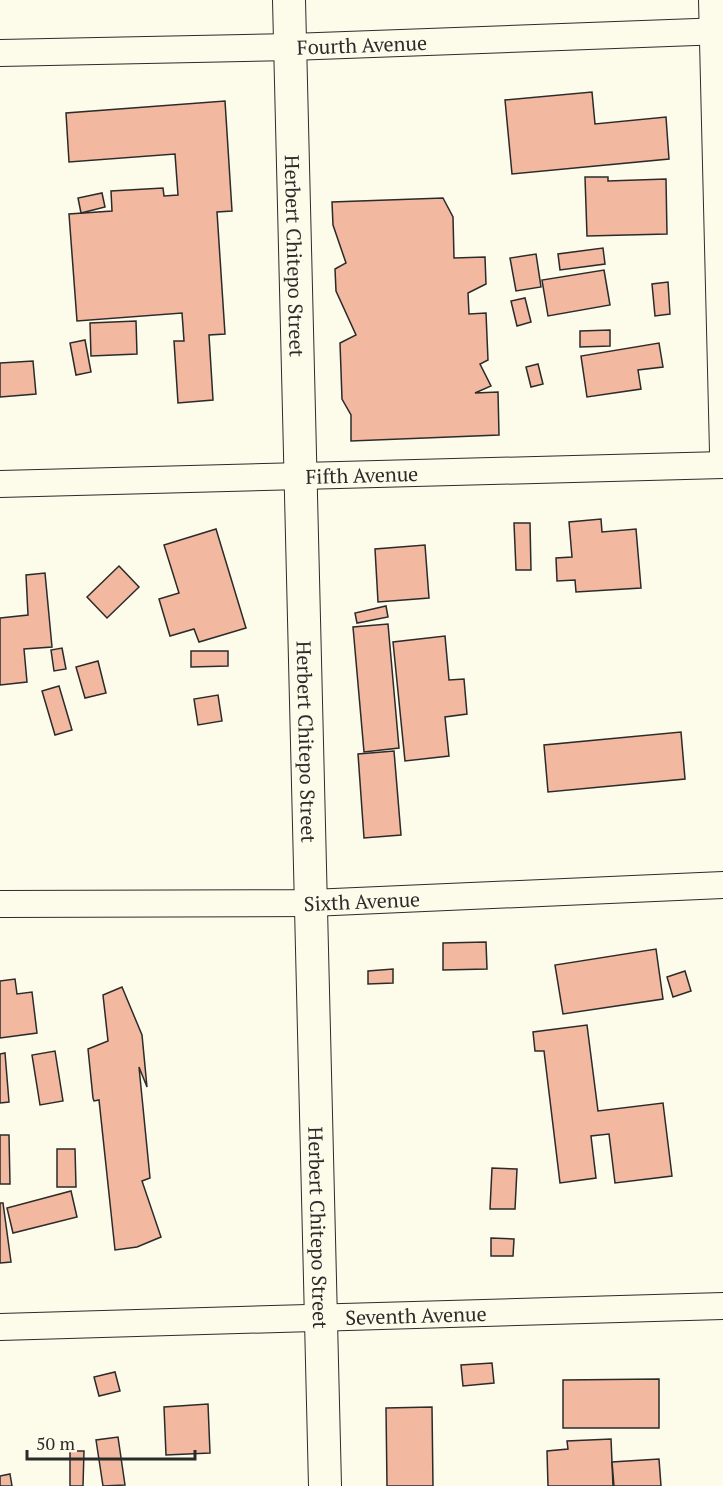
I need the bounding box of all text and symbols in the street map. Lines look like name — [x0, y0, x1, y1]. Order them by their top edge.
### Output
street label: Fourth Avenue — [296, 28, 427, 60]
street label: Herbert Chitepo Street — [279, 155, 311, 358]
street label: Fifth Avenue — [305, 460, 419, 489]
street label: Herbert Chitepo Street — [291, 640, 323, 844]
street label: Sixth Avenue — [304, 885, 421, 917]
street label: Herbert Chitepo Street — [303, 1126, 335, 1330]
street label: Seventh Avenue — [345, 1299, 487, 1330]
scale bar — [27, 1423, 195, 1461]
text: 50 m — [36, 1431, 76, 1455]

